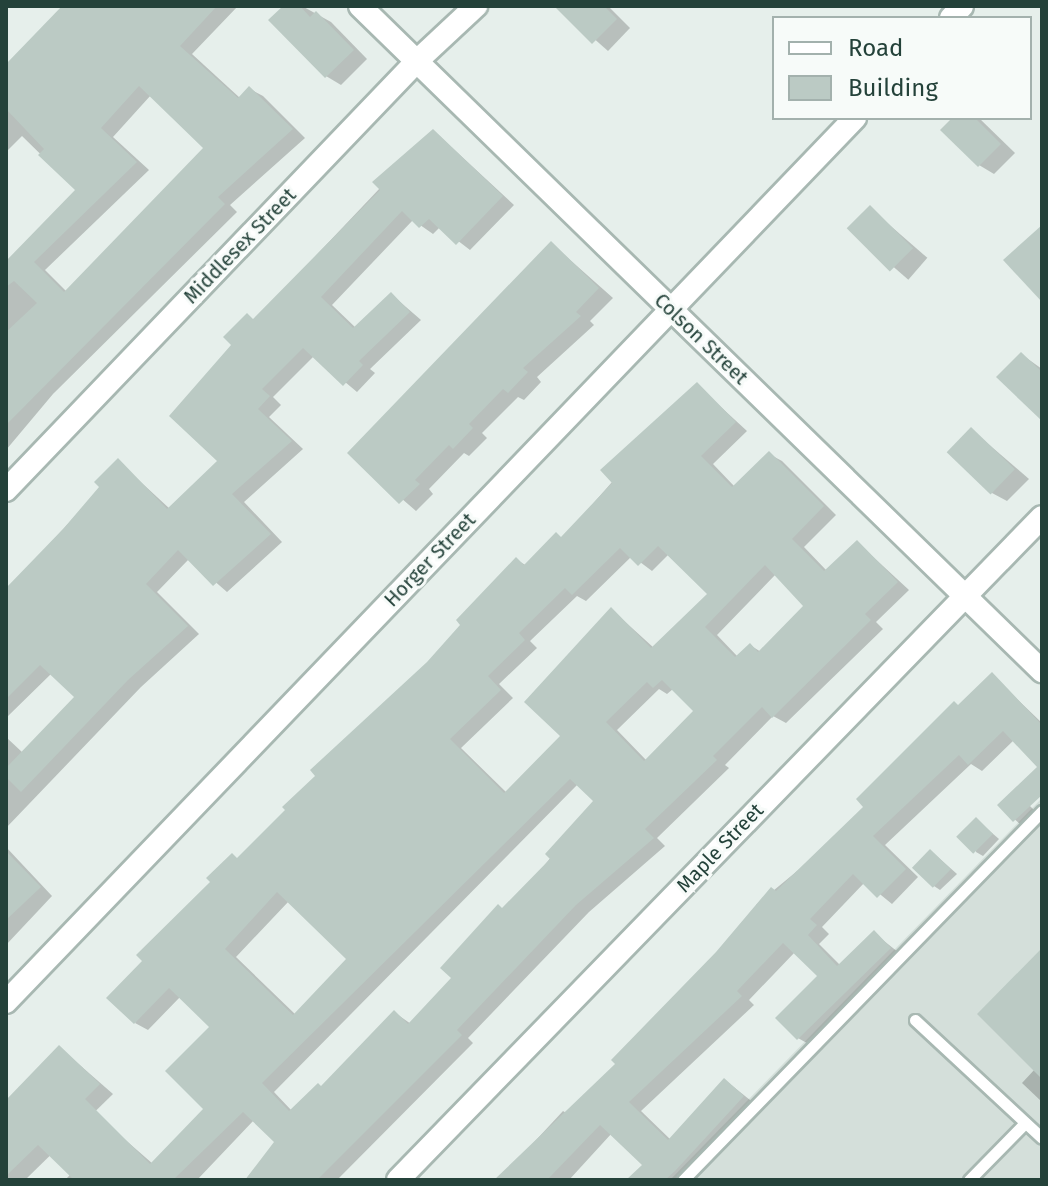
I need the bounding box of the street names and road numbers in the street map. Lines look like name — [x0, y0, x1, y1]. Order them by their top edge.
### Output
street label: Middlesex Street — [179, 183, 301, 309]
street label: Colson Street — [649, 288, 753, 390]
street label: Horger Street — [379, 508, 481, 612]
street label: Maple Street — [672, 798, 768, 898]

